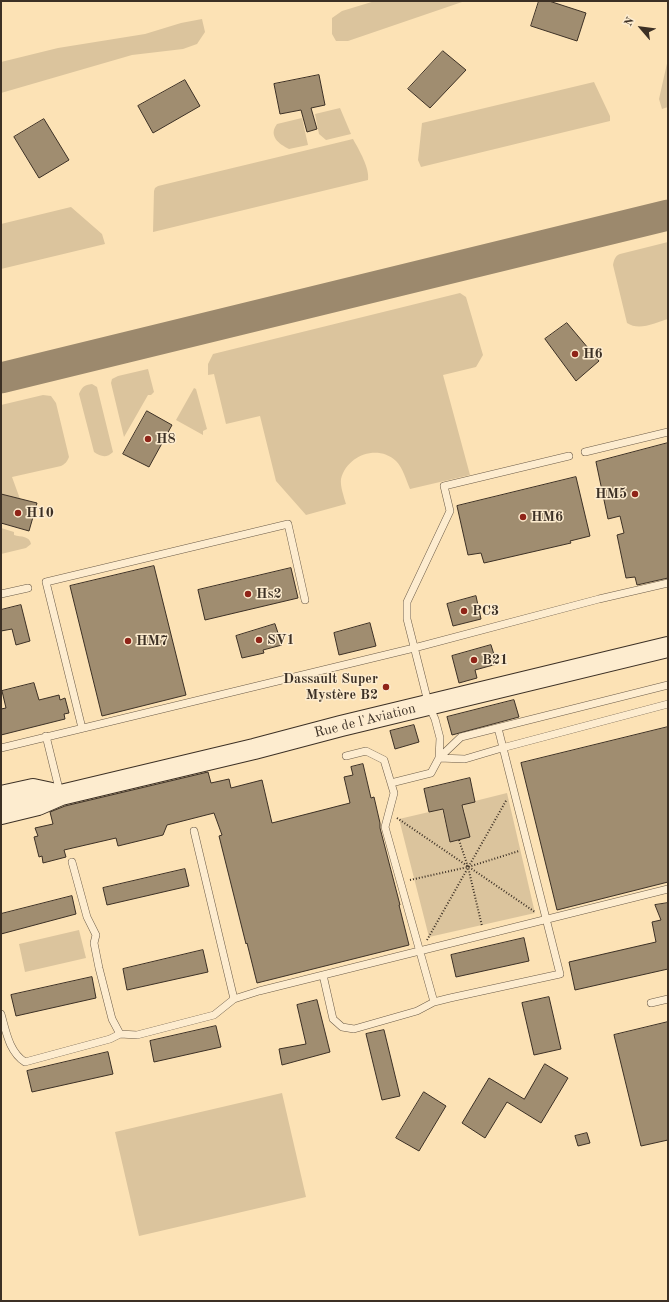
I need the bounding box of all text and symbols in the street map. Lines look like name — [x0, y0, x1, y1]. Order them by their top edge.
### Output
north arrow — [621, 8, 661, 48]
text: N — [623, 16, 637, 28]
place label: H6 — [583, 346, 603, 362]
marker: H6 — [570, 349, 580, 359]
place label: H8 — [156, 431, 176, 447]
marker: H8 — [143, 434, 153, 444]
place label: HM5 — [595, 486, 627, 502]
marker: HM5 — [630, 489, 640, 499]
place label: H10 — [26, 505, 54, 521]
marker: H10 — [13, 508, 23, 518]
place label: HM6 — [531, 509, 563, 525]
marker: HM6 — [518, 512, 528, 522]
place label: Hs2 — [256, 586, 282, 602]
marker: Hs2 — [243, 589, 253, 599]
place label: PC3 — [472, 603, 499, 619]
marker: PC3 — [459, 606, 469, 616]
place label: SV1 — [267, 632, 295, 648]
place label: HM7 — [136, 633, 168, 649]
marker: SV1 — [254, 635, 264, 645]
marker: HM7 — [123, 636, 133, 646]
place label: B21 — [482, 652, 508, 668]
marker: B21 — [469, 655, 479, 665]
place label: Dassault Super Mystère B2 — [283, 671, 378, 704]
marker: Dassault Super Mystère B2 — [381, 682, 391, 692]
street label: Rue de l'Aviation — [313, 700, 417, 742]

